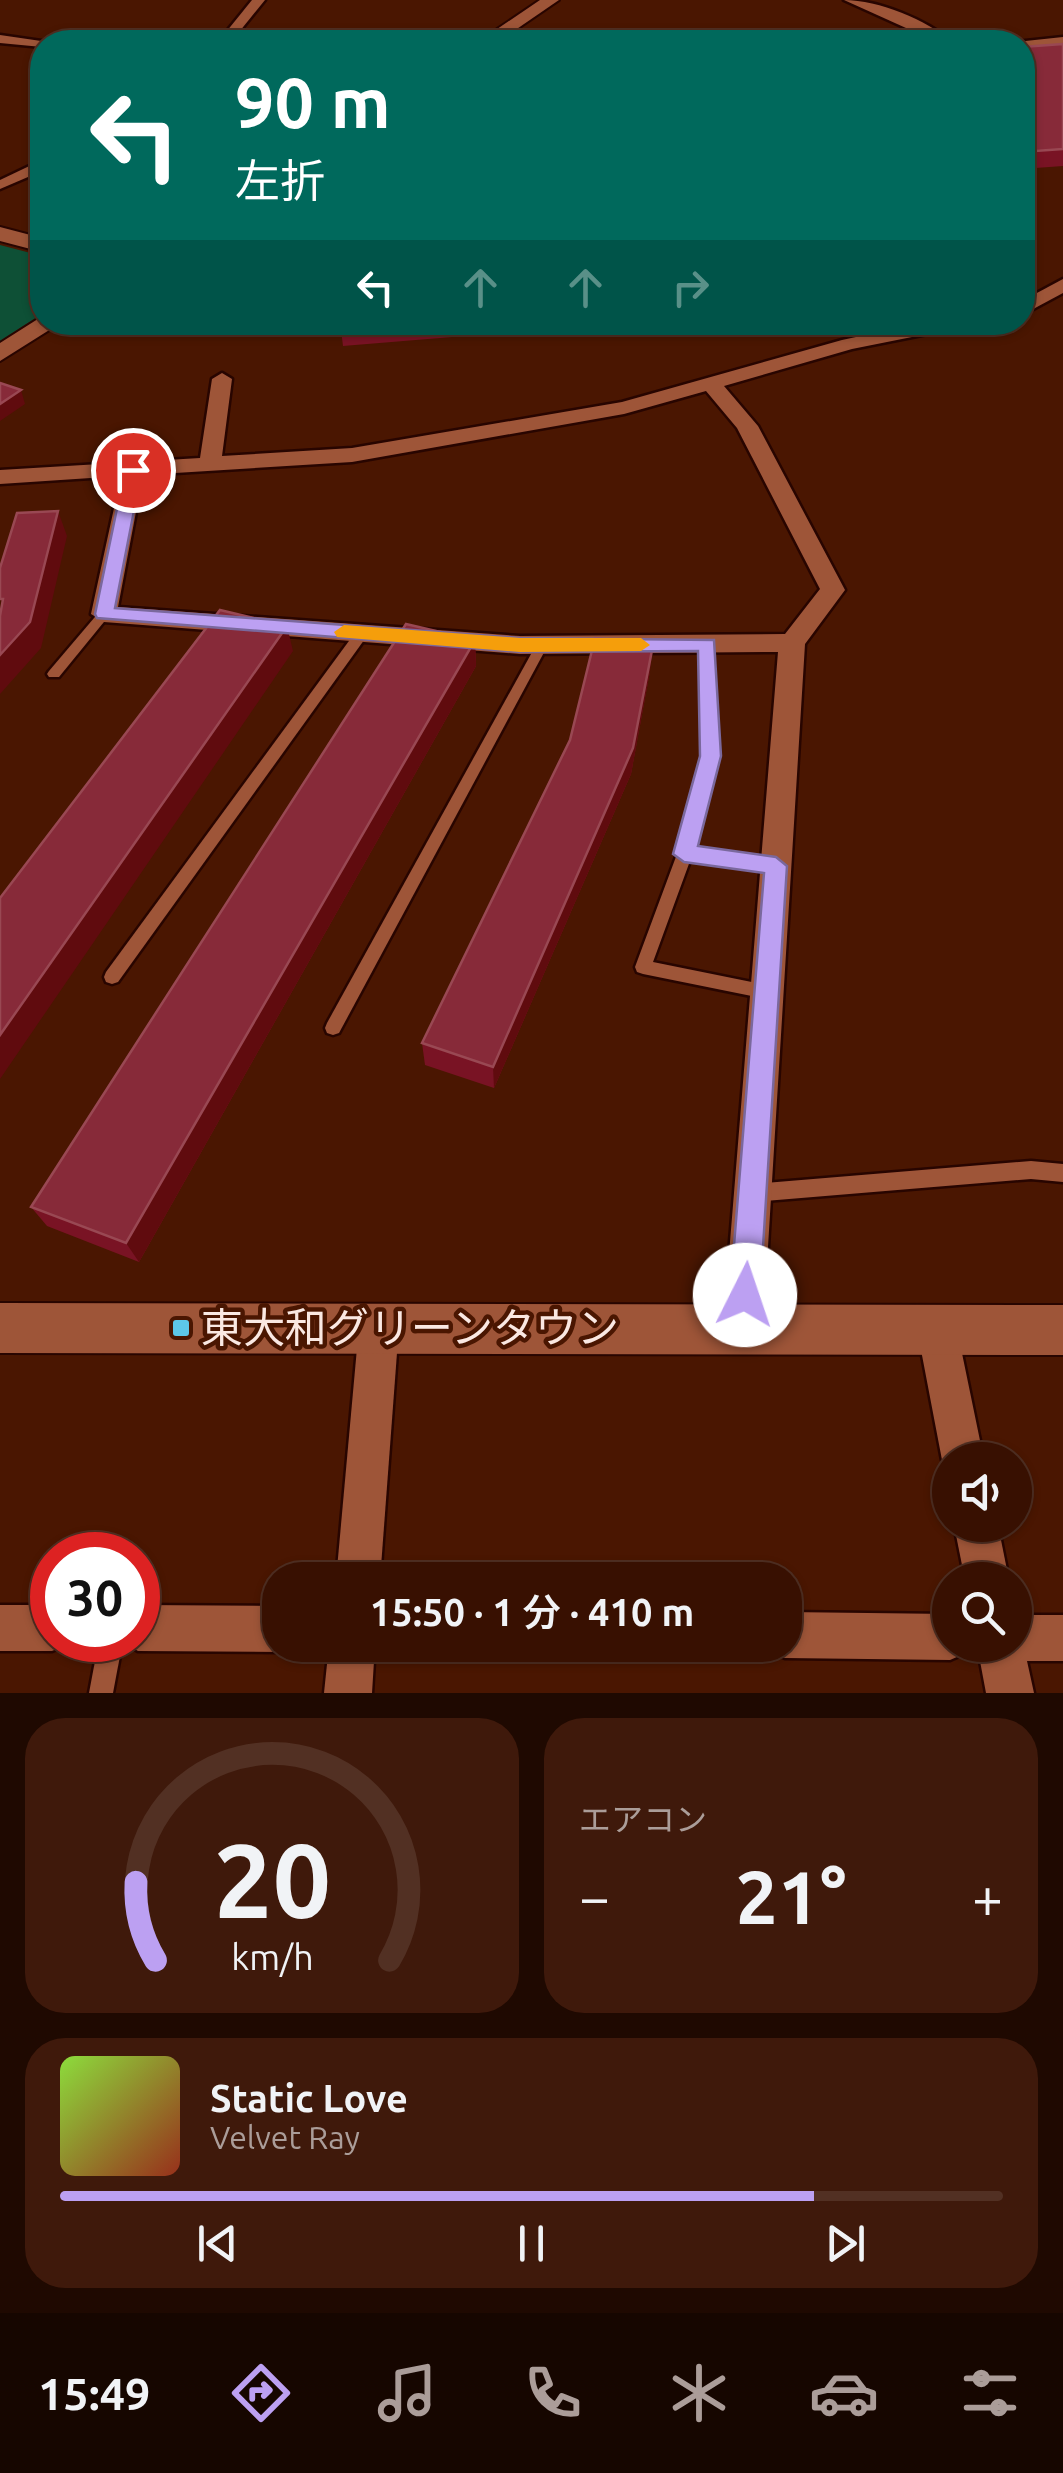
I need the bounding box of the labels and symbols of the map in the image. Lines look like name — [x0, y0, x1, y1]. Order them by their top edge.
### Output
pin — [91, 428, 176, 513]
position arrow — [693, 1243, 797, 1347]
place label: 東大和グリーンタウン — [201, 1304, 619, 1351]
marker: 東大和グリーンタウン — [170, 1317, 192, 1339]
speed limit sign: 30 — [30, 1532, 160, 1662]

